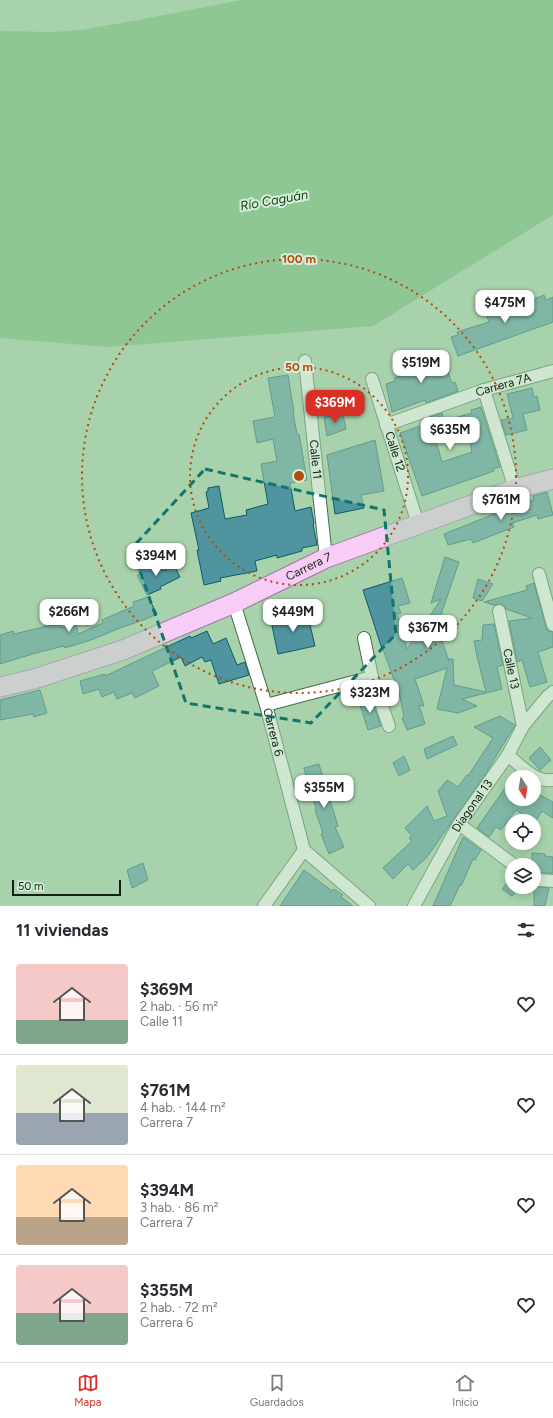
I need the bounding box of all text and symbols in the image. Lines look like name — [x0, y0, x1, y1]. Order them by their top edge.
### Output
water label: Río Caguán — [239, 187, 309, 213]
text: 100 m — [282, 252, 316, 266]
pin: $475M — [477, 290, 533, 324]
text: $475M — [484, 295, 526, 310]
pin: $519M — [393, 350, 449, 384]
text: $519M — [402, 355, 440, 370]
text: 50 m — [285, 360, 313, 374]
street label: Carrera 7A — [473, 370, 533, 400]
pin: $369M — [307, 390, 363, 424]
text: $369M — [315, 395, 355, 410]
pin: $635M — [422, 417, 478, 451]
text: $635M — [430, 422, 470, 437]
street label: Calle 12 — [382, 430, 408, 473]
street label: Calle 11 — [306, 439, 325, 480]
centre of rings — [292, 469, 306, 483]
pin: $761M — [473, 487, 529, 521]
text: $761M — [482, 492, 520, 507]
pin: $394M — [128, 543, 184, 577]
text: $394M — [135, 548, 177, 563]
street label: Carrera 7 — [283, 550, 334, 584]
pin: $266M — [41, 599, 97, 633]
pin: $449M — [265, 599, 321, 633]
text: $266M — [49, 604, 89, 619]
text: $449M — [272, 604, 314, 619]
pin: $367M — [400, 615, 456, 649]
text: $367M — [408, 620, 448, 635]
street label: Calle 13 — [500, 647, 522, 690]
pin: $323M — [342, 680, 398, 714]
text: $323M — [350, 685, 390, 700]
street label: Carrera 6 — [260, 707, 286, 758]
north arrow — [505, 770, 541, 806]
map controls — [505, 770, 541, 894]
pin: $355M — [296, 775, 352, 809]
street label: Diagonal 13 — [449, 777, 495, 834]
text: $355M — [304, 780, 344, 795]
button: locate — [505, 814, 541, 850]
button: layers — [505, 858, 541, 894]
scale bar — [12, 878, 121, 897]
text: 50 m — [18, 880, 43, 893]
icon: filters — [515, 919, 537, 941]
text: 11 viviendas — [16, 920, 108, 940]
text: $369M — [140, 979, 193, 999]
icon: home — [48, 980, 96, 1028]
icon: heart — [515, 993, 537, 1015]
text: 2 hab. · 56 m² — [140, 999, 218, 1014]
text: Calle 11 — [140, 1014, 183, 1029]
text: $761M — [140, 1080, 190, 1100]
icon: home — [48, 1081, 96, 1129]
icon: heart — [515, 1094, 537, 1116]
text: 4 hab. · 144 m² — [140, 1100, 226, 1115]
text: Carrera 7 — [140, 1115, 193, 1130]
text: $394M — [140, 1180, 194, 1200]
icon: home — [48, 1181, 96, 1229]
icon: heart — [515, 1194, 537, 1216]
text: 3 hab. · 86 m² — [140, 1200, 219, 1215]
text: Carrera 7 — [140, 1215, 193, 1230]
text: $355M — [140, 1280, 193, 1300]
icon: home — [48, 1281, 96, 1329]
icon: heart — [515, 1294, 537, 1316]
text: 2 hab. · 72 m² — [140, 1300, 218, 1315]
text: Carrera 6 — [140, 1315, 193, 1330]
tab: Mapa — [74, 1372, 101, 1409]
tab: Guardados — [250, 1372, 304, 1409]
tab: Inicio — [452, 1372, 479, 1409]

